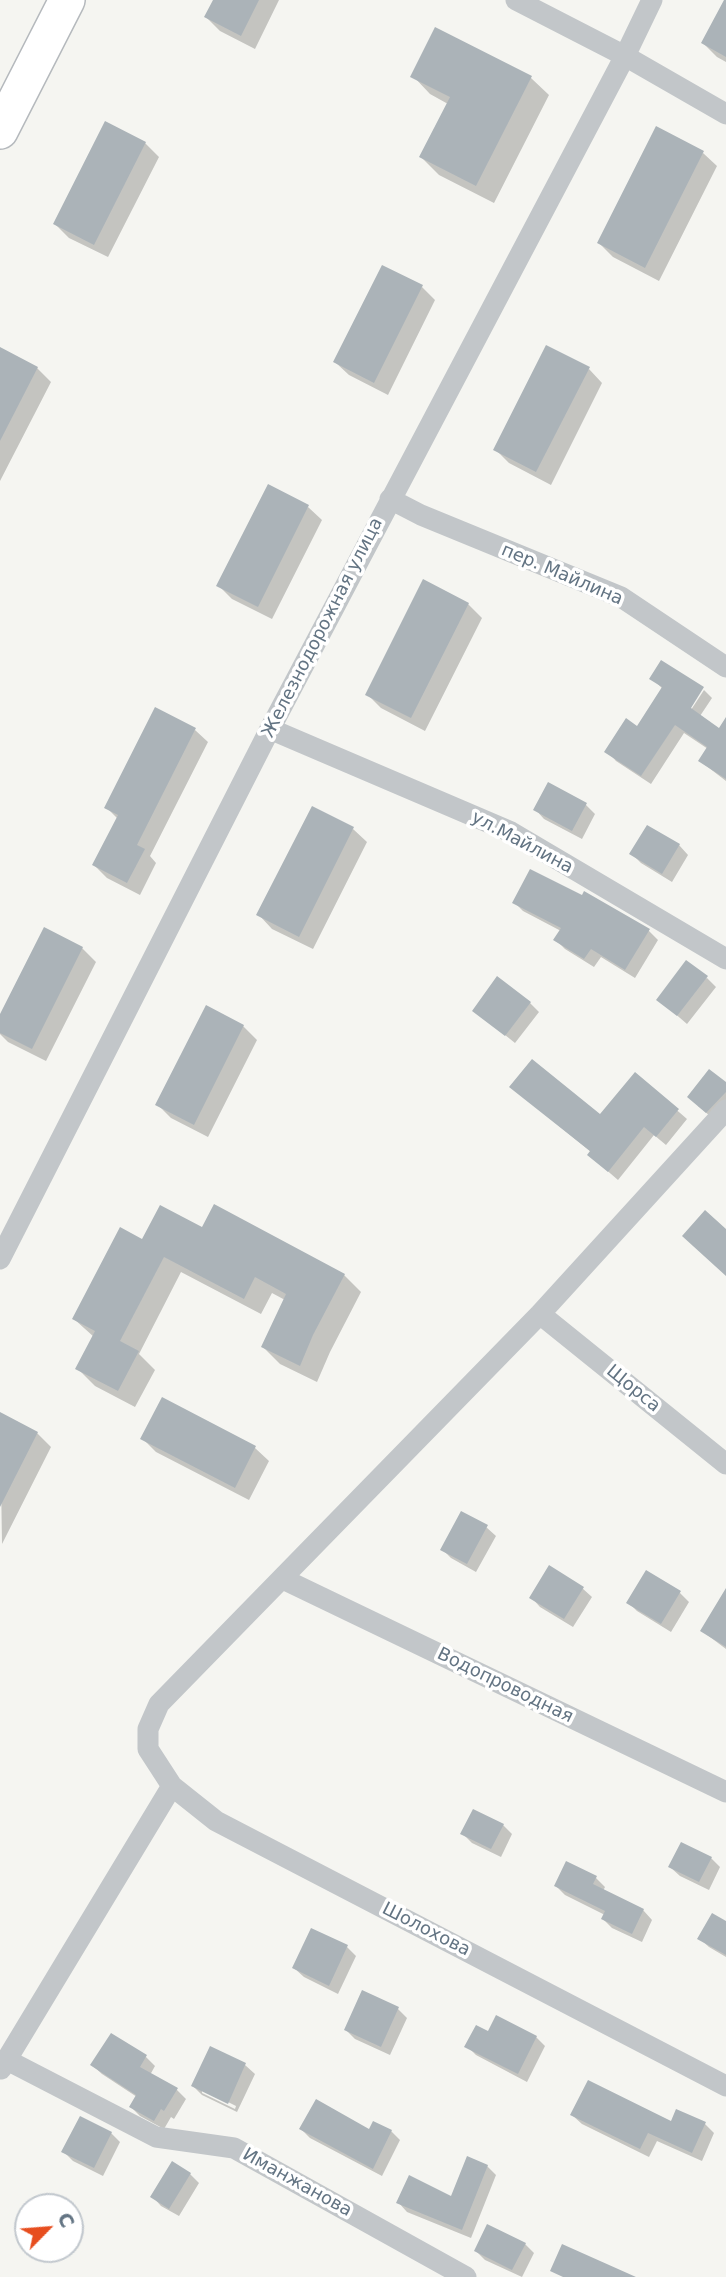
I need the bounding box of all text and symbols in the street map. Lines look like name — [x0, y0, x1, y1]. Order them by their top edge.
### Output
street label: Железнодорожная улица — [258, 514, 388, 742]
street label: пер. Майлина — [498, 540, 626, 610]
street label: ул.Майлина — [467, 807, 577, 879]
street label: Щорса — [602, 1361, 664, 1417]
street label: Водопроводная — [433, 1644, 577, 1728]
street label: Шолохова — [378, 1899, 474, 1961]
street label: Иманжанова — [239, 2144, 355, 2222]
north arrow — [14, 2193, 84, 2263]
text: С — [53, 2209, 79, 2231]

